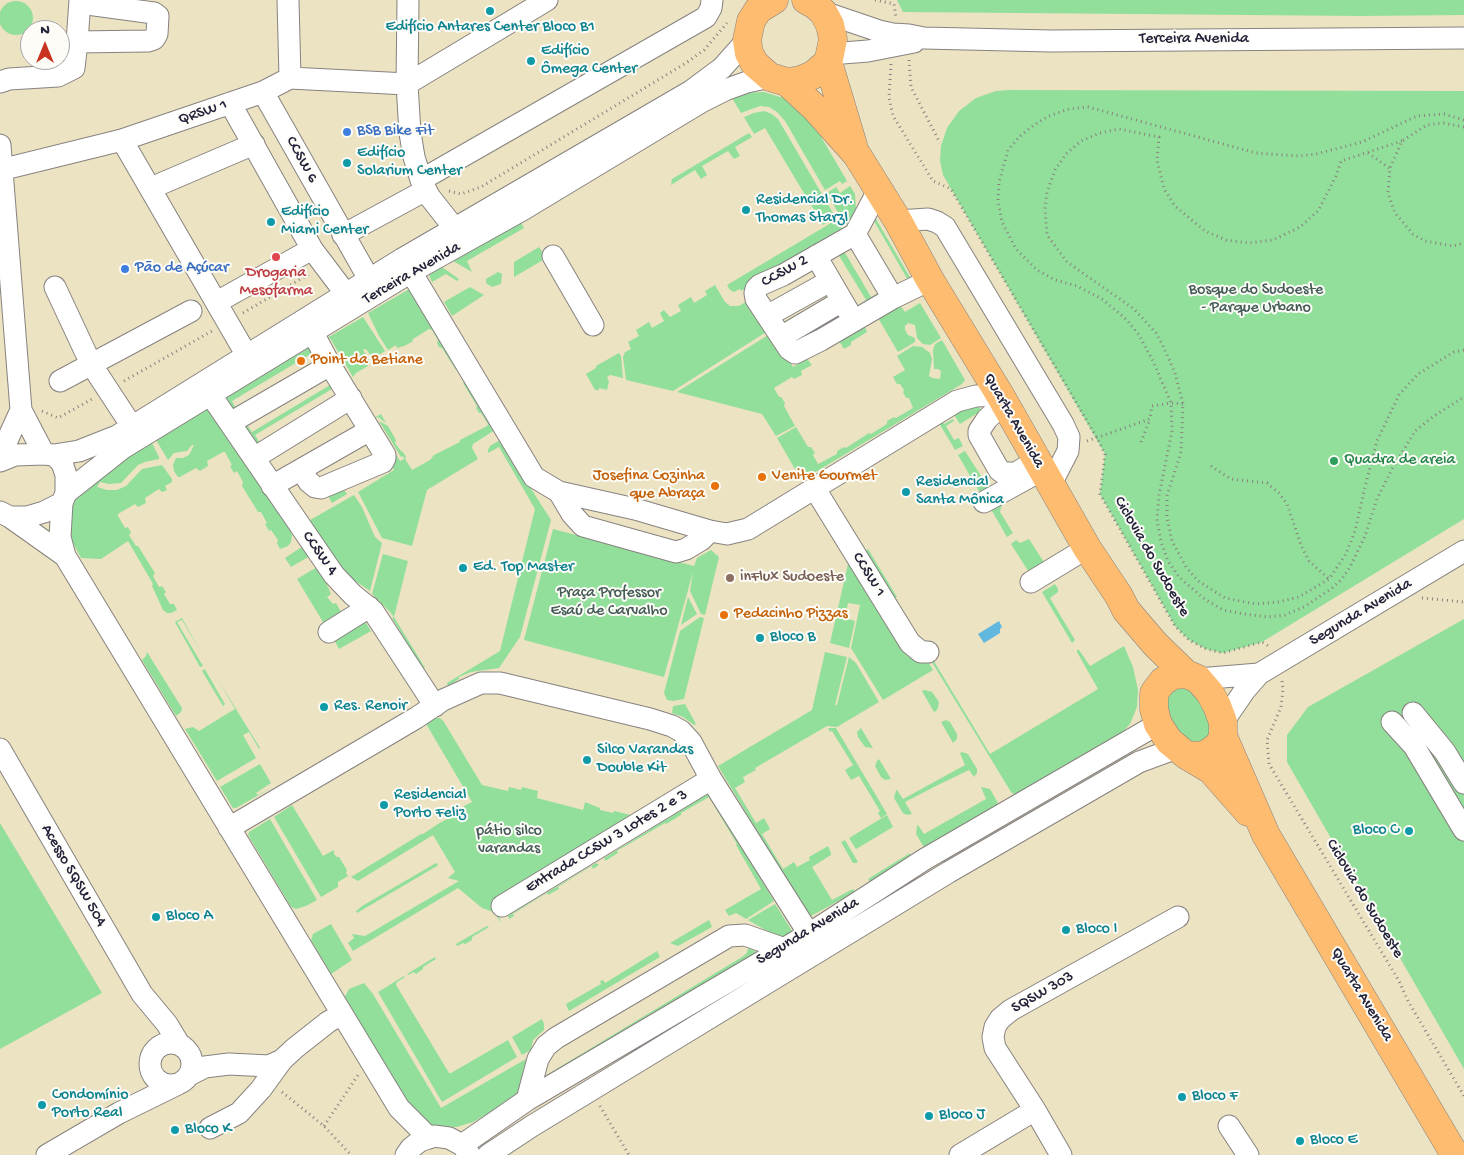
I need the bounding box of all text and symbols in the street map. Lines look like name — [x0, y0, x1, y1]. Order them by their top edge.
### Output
marker: Edifício Antares Center Bloco B1 — [484, 5, 496, 17]
place label: Edifício Antares Center Bloco B1 — [385, 18, 595, 38]
north arrow — [20, 20, 70, 70]
text: N — [40, 22, 50, 39]
street label: Terceira Avenida — [1139, 30, 1249, 50]
place label: Edifício Ômega Center — [541, 42, 637, 80]
marker: Edifício Ômega Center — [525, 55, 537, 67]
street label: QRSW 1 — [176, 96, 230, 130]
place label: BSB Bike Fit — [357, 122, 434, 142]
marker: BSB Bike Fit — [341, 126, 353, 138]
street label: CCSW 6 — [280, 133, 322, 187]
place label: Edifício Solarium Center — [357, 144, 462, 182]
marker: Edifício Solarium Center — [341, 157, 353, 169]
place label: Residencial Dr. Thomas Starzl — [756, 191, 853, 229]
place label: Edifício Miami Center — [281, 203, 368, 241]
marker: Residencial Dr. Thomas Starzl — [740, 204, 752, 216]
marker: Edifício Miami Center — [265, 216, 277, 228]
street label: Terceira Avenida — [360, 238, 464, 310]
marker: Drogaria Mesofarma — [270, 251, 282, 263]
street label: CCSW 2 — [758, 251, 812, 293]
place label: Pão de Açúcar — [135, 259, 229, 279]
marker: Pão de Açúcar — [119, 263, 131, 275]
place label: Drogaria Mesofarma — [239, 264, 313, 302]
park label: Bosque do Sudoeste - Parque Urbano — [1189, 281, 1323, 319]
place label: Point da Betiane — [311, 351, 423, 371]
marker: Point da Betiane — [295, 355, 307, 367]
street label: Quarta Avenida — [978, 370, 1048, 472]
place label: Quadra de areia — [1344, 451, 1455, 471]
marker: Quadra de areia — [1328, 455, 1340, 467]
place label: Josefina Cozinha que Abraça — [593, 467, 705, 505]
place label: Venite Gourmet — [772, 467, 877, 487]
marker: Venite Gourmet — [756, 471, 768, 483]
place label: Residencial Santa Mônica — [916, 473, 1004, 511]
marker: Josefina Cozinha que Abraça — [709, 480, 721, 492]
marker: Residencial Santa Mônica — [900, 486, 912, 498]
street label: Ciclovia do Sudoeste — [1109, 493, 1193, 621]
street label: CCSW 4 — [297, 528, 341, 580]
street label: CCSW 1 — [847, 549, 889, 601]
place label: Ed. Top Master — [473, 558, 574, 578]
marker: Ed. Top Master — [457, 562, 469, 574]
place label: inFlux Sudoeste — [740, 568, 844, 588]
marker: inFlux Sudoeste — [724, 572, 736, 584]
street label: Segunda Avenida — [1306, 575, 1416, 651]
park label: Praça Professor Esaú de Carvalho — [550, 584, 668, 622]
place label: Pedacinho Pizzas — [734, 605, 848, 625]
marker: Pedacinho Pizzas — [718, 609, 730, 621]
place label: Bloco B — [770, 628, 816, 648]
marker: Bloco B — [754, 632, 766, 644]
place label: Res. Renoir — [334, 697, 407, 717]
marker: Res. Renoir — [318, 701, 330, 713]
place label: Silco Varandas Double Kit — [597, 741, 693, 779]
marker: Silco Varandas Double Kit — [581, 754, 593, 766]
place label: Residencial Porto Feliz — [394, 786, 467, 824]
street label: Entrada CCSW 3 Lotes 2 e 3 — [523, 786, 691, 898]
marker: Residencial Porto Feliz — [378, 799, 390, 811]
street label: Acesso SQSW 504 — [36, 821, 110, 931]
place label: Bloco C — [1353, 821, 1399, 841]
park label: pátio silco varandas — [476, 822, 542, 860]
marker: Bloco C — [1403, 825, 1415, 837]
street label: Ciclovia do Sudoeste — [1321, 836, 1407, 962]
street label: Segunda Avenida — [753, 894, 863, 970]
place label: Bloco A — [166, 907, 213, 927]
marker: Bloco A — [150, 911, 162, 923]
place label: Bloco I — [1076, 920, 1117, 940]
marker: Bloco I — [1060, 924, 1072, 936]
street label: Quarta Avenida — [1325, 945, 1397, 1045]
street label: SQSW 303 — [1008, 968, 1078, 1018]
place label: Condomínio Porto Real — [52, 1086, 128, 1124]
place label: Bloco F — [1192, 1087, 1238, 1107]
marker: Bloco F — [1176, 1091, 1188, 1103]
marker: Condomínio Porto Real — [36, 1099, 48, 1111]
place label: Bloco J — [939, 1106, 985, 1126]
marker: Bloco J — [923, 1110, 935, 1122]
place label: Bloco K — [185, 1120, 231, 1140]
marker: Bloco K — [169, 1124, 181, 1136]
place label: Bloco E — [1310, 1131, 1358, 1151]
marker: Bloco E — [1294, 1135, 1306, 1147]

